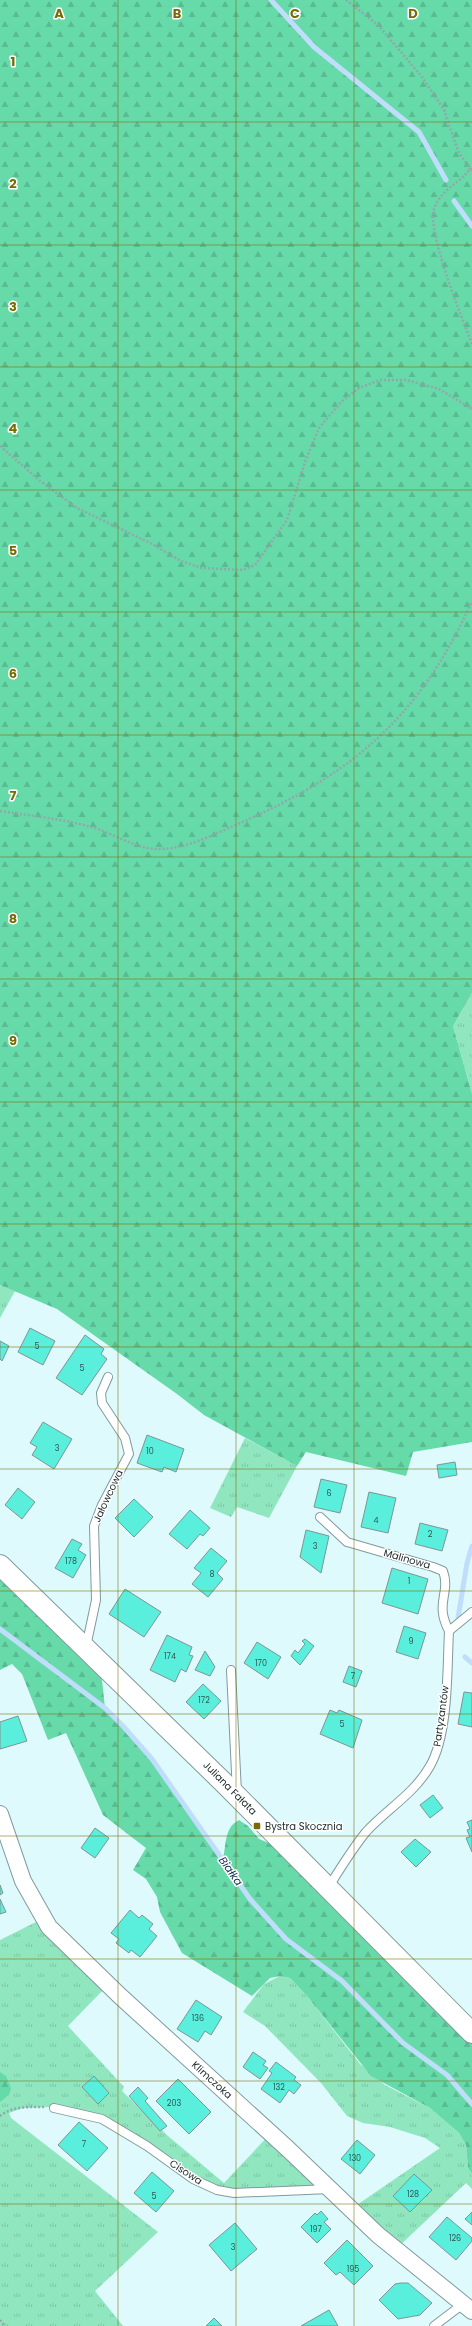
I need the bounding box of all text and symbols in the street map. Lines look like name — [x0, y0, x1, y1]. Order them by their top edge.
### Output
text: A — [54, 4, 64, 23]
text: B — [173, 4, 182, 23]
text: C — [290, 4, 300, 23]
text: D — [408, 4, 418, 23]
text: 1 — [11, 52, 15, 71]
text: 2 — [9, 174, 17, 193]
text: 3 — [9, 297, 17, 316]
text: 4 — [9, 419, 18, 438]
text: 5 — [9, 541, 17, 560]
text: 6 — [9, 664, 17, 683]
text: 7 — [10, 786, 17, 805]
text: 8 — [9, 909, 17, 928]
text: 9 — [9, 1031, 17, 1050]
house number: 5 — [34, 1341, 40, 1352]
house number: 5 — [79, 1363, 85, 1374]
house number: 3 — [55, 1443, 60, 1454]
house number: 10 — [146, 1446, 154, 1457]
street label: Jałowcowa — [89, 1467, 127, 1525]
house number: 6 — [326, 1488, 332, 1499]
house number: 4 — [373, 1515, 379, 1526]
house number: 2 — [428, 1529, 433, 1540]
house number: 3 — [313, 1541, 318, 1552]
street label: Malinowa — [382, 1545, 432, 1573]
house number: 178 — [65, 1556, 77, 1567]
house number: 8 — [209, 1569, 215, 1580]
house number: 1 — [408, 1576, 410, 1587]
house number: 9 — [408, 1636, 414, 1647]
house number: 174 — [164, 1651, 176, 1662]
house number: 170 — [255, 1658, 267, 1669]
house number: 7 — [351, 1671, 356, 1682]
street label: Partyzantów — [429, 1684, 453, 1747]
house number: 172 — [198, 1695, 210, 1706]
house number: 5 — [339, 1719, 345, 1730]
street label: Juliana Fałata — [200, 1758, 260, 1818]
place label: Bystra Skocznia — [265, 1819, 342, 1834]
marker: Bystra Skocznia — [252, 1821, 262, 1831]
water label: Białka — [215, 1853, 247, 1889]
house number: 136 — [192, 2013, 204, 2024]
street label: Klimczoka — [188, 2058, 236, 2102]
house number: 132 — [273, 2082, 285, 2093]
house number: 203 — [167, 2098, 181, 2109]
house number: 7 — [82, 2139, 87, 2150]
house number: 130 — [349, 2153, 361, 2164]
street label: Cisowa — [166, 2156, 206, 2188]
house number: 128 — [407, 2189, 419, 2200]
house number: 5 — [151, 2191, 157, 2202]
house number: 197 — [310, 2224, 323, 2235]
house number: 126 — [449, 2233, 461, 2244]
house number: 3 — [231, 2242, 236, 2253]
house number: 195 — [347, 2264, 359, 2275]

